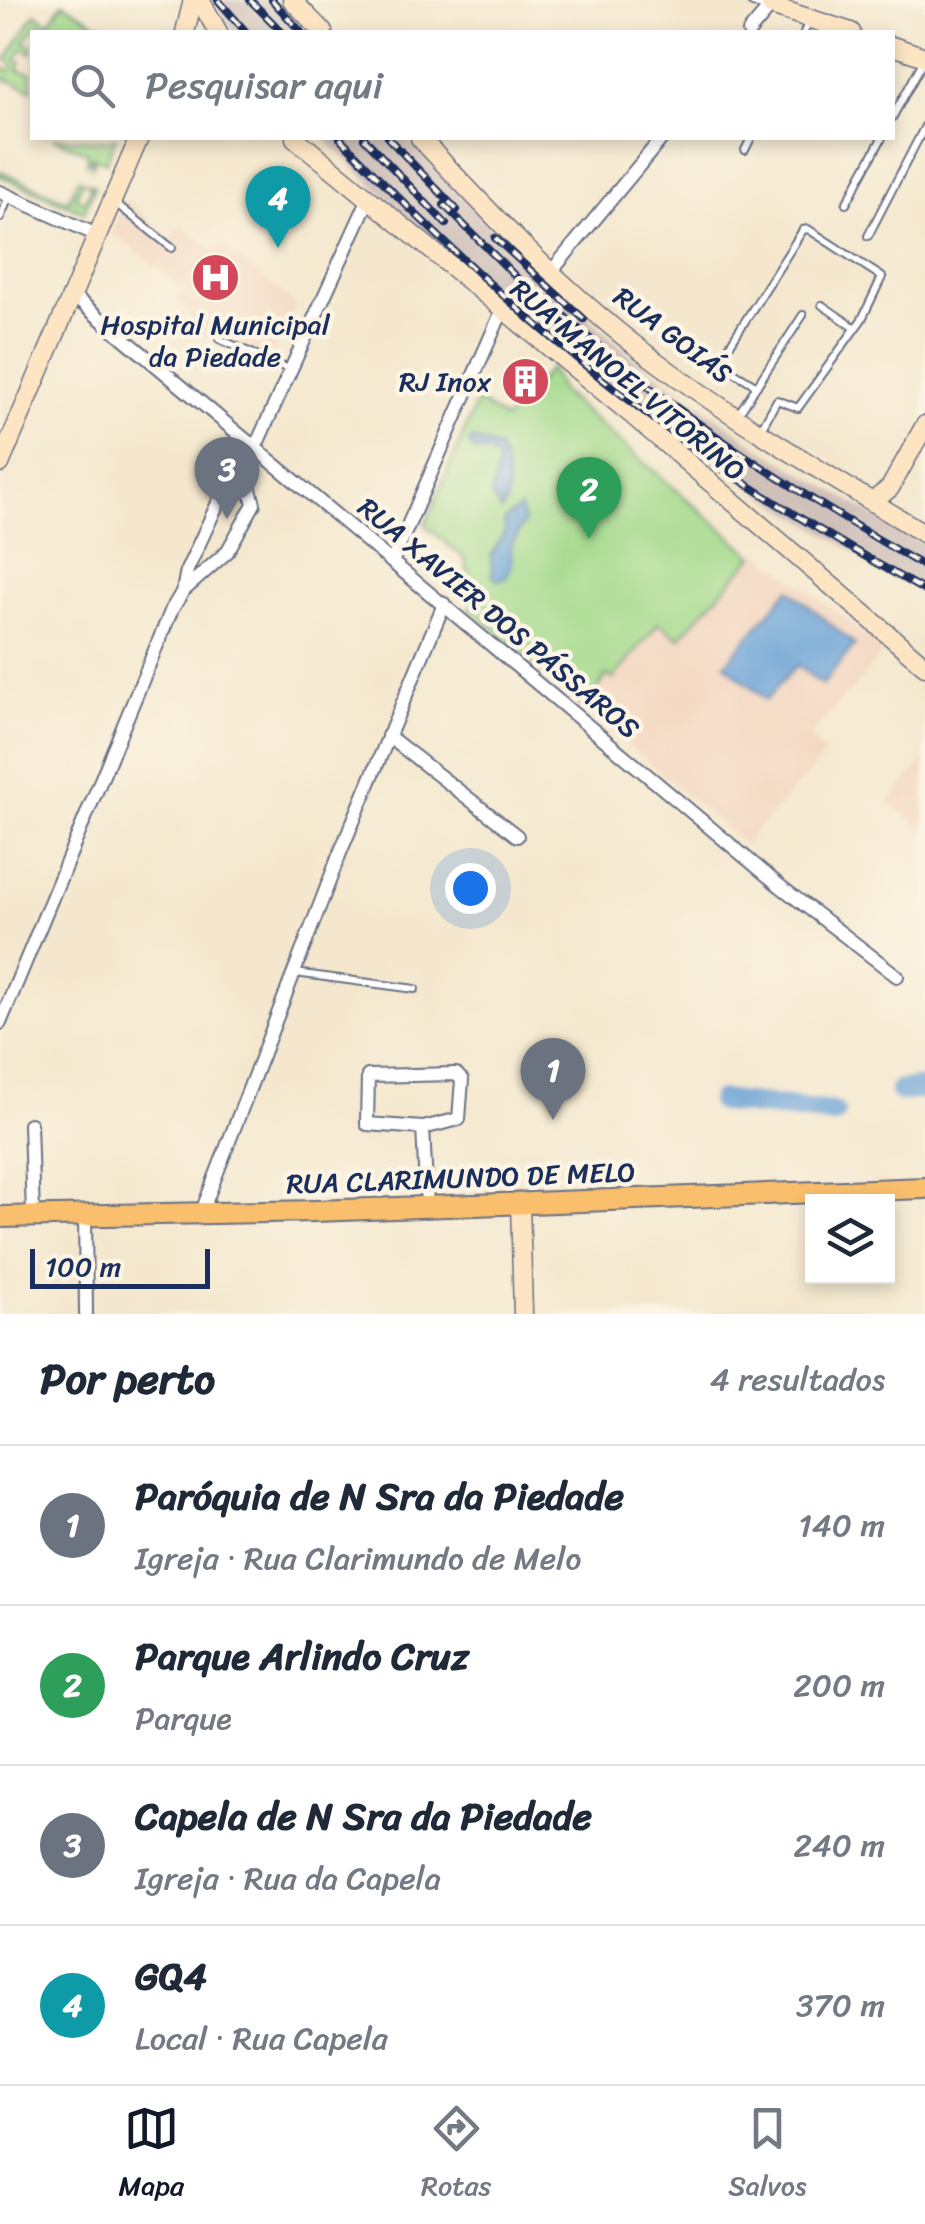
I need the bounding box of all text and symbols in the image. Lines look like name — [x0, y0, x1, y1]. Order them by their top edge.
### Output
search box — [30, 30, 895, 140]
text: Pesquisar aqui — [145, 52, 383, 119]
icon: search — [65, 58, 120, 113]
pin: 4 — [246, 166, 310, 248]
hospital icon: Hospital Municipal da Piedade — [189, 251, 241, 303]
street label: RUA MANOEL VITORINO — [499, 266, 757, 494]
street label: RUA GOIÁS — [603, 273, 744, 397]
place label: Hospital Municipal da Piedade — [100, 300, 331, 381]
building icon: RJ Inox — [500, 355, 552, 407]
place label: RJ Inox — [399, 357, 492, 406]
pin: 3 — [194, 436, 260, 519]
pin: 2 — [556, 456, 622, 539]
street label: RUA XAVIER DOS PÁSSAROS — [346, 484, 652, 752]
your location — [445, 863, 496, 914]
pin: 1 — [520, 1038, 586, 1120]
street label: RUA CLARIMUNDO DE MELO — [286, 1147, 636, 1209]
map controls — [805, 1194, 895, 1284]
button: layers — [805, 1194, 895, 1284]
text: 100 m — [45, 1242, 121, 1291]
scale bar — [30, 1244, 210, 1288]
text: Por perto — [40, 1342, 215, 1416]
text: 4 resultados — [710, 1351, 885, 1408]
text: Paróquia de N Sra da Piedade — [135, 1463, 624, 1530]
text: 1 — [66, 1497, 79, 1554]
text: 140 m — [798, 1497, 885, 1554]
text: Igreja · Rua Clarimundo de Melo — [135, 1530, 581, 1587]
text: Parque Arlindo Cruz — [135, 1623, 469, 1690]
text: 2 — [63, 1657, 82, 1714]
text: 200 m — [793, 1657, 885, 1714]
text: Parque — [135, 1690, 232, 1747]
text: Capela de N Sra da Piedade — [135, 1783, 592, 1850]
text: 3 — [64, 1817, 81, 1874]
text: 240 m — [793, 1817, 885, 1874]
text: Igreja · Rua da Capela — [135, 1850, 441, 1907]
text: GQ4 — [135, 1943, 207, 2010]
text: 4 — [62, 1977, 83, 2034]
text: 370 m — [796, 1977, 885, 2034]
text: Local · Rua Capela — [135, 2010, 388, 2067]
tab: Mapa — [118, 2101, 184, 2210]
tab: Rotas — [421, 2101, 491, 2210]
tab: Salvos — [728, 2101, 807, 2210]

